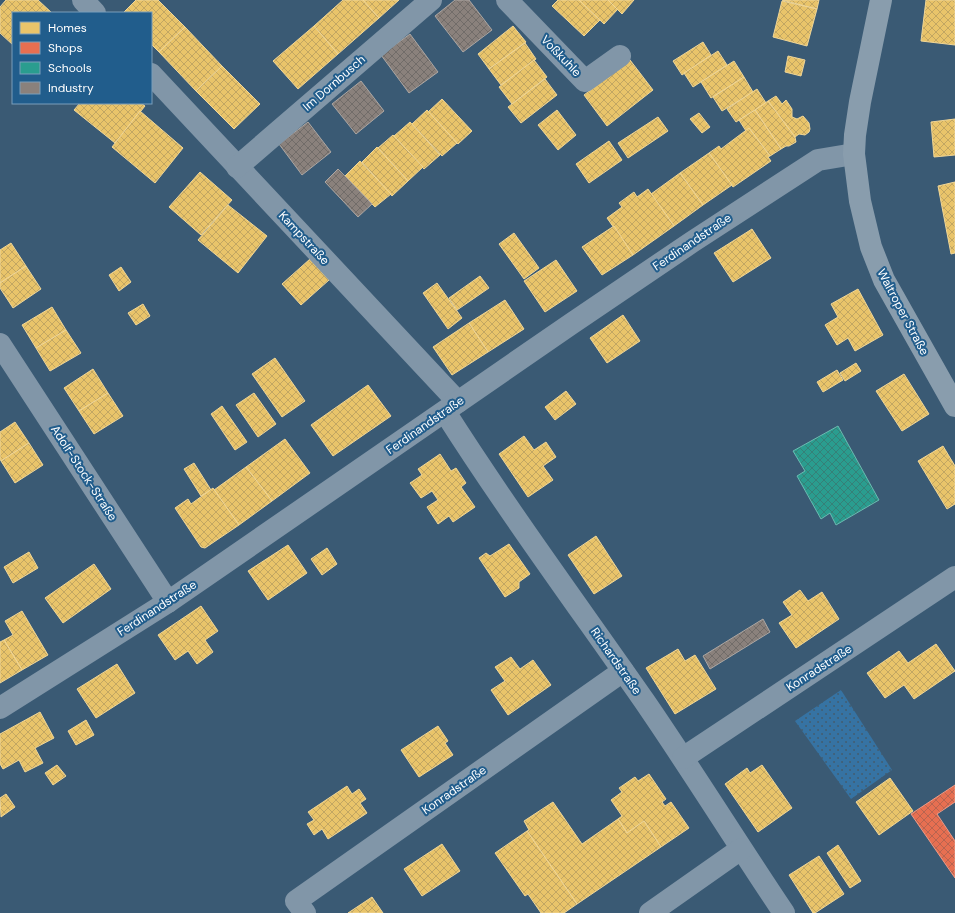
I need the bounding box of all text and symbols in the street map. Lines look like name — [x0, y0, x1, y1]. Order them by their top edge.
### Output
legend — [12, 12, 152, 104]
text: Homes — [48, 20, 87, 36]
street label: Voßkuhle — [537, 32, 585, 80]
text: Shops — [48, 40, 83, 56]
street label: Im Dornbusch — [299, 51, 369, 114]
text: Schools — [48, 60, 92, 76]
text: Industry — [48, 80, 94, 96]
street label: Kampstraße — [275, 208, 333, 268]
street label: Ferdinandstraße — [650, 210, 735, 274]
street label: Waltroper Straße — [874, 266, 933, 358]
street label: Ferdinandstraße — [383, 392, 467, 458]
street label: Adolf-Stock-Straße — [47, 422, 121, 524]
street label: Ferdinandstraße — [114, 576, 200, 640]
street label: Richardstraße — [587, 624, 645, 698]
street label: Konradstraße — [783, 641, 855, 695]
street label: Konradstraße — [419, 762, 490, 818]

